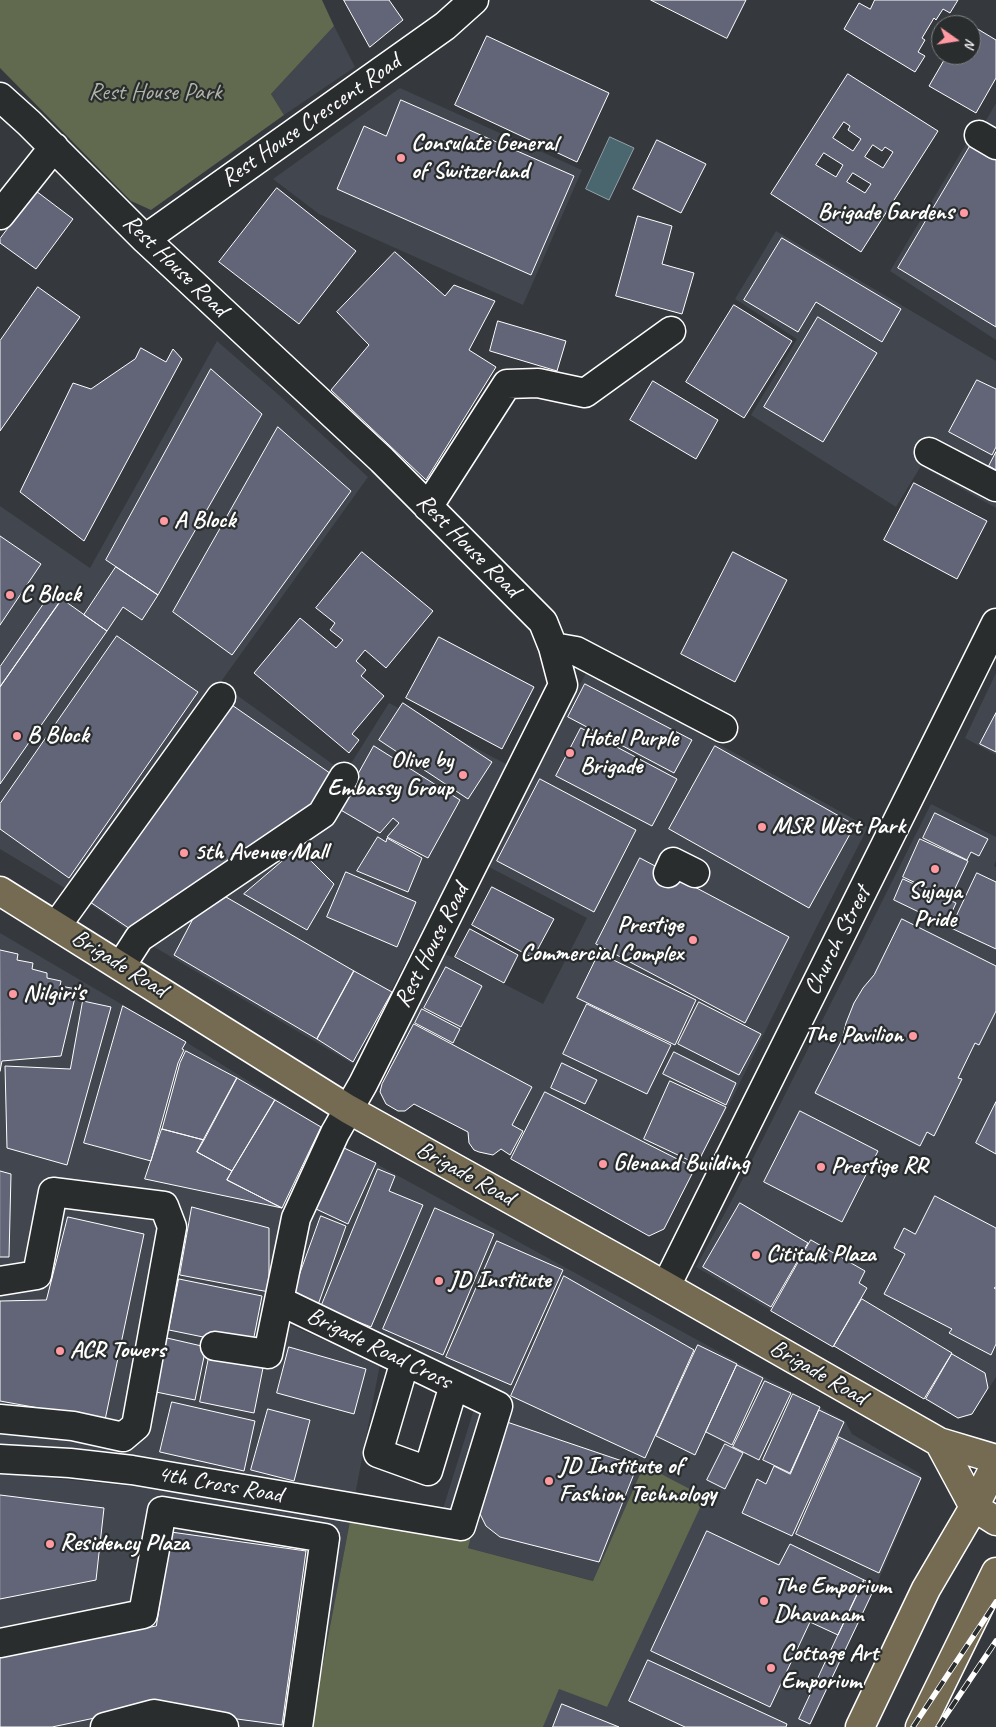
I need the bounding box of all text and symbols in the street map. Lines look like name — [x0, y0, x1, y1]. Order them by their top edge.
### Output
north arrow — [931, 15, 981, 65]
text: N — [961, 37, 979, 49]
street label: Rest House Crescent Road — [216, 48, 406, 194]
park label: Rest House Park — [88, 79, 222, 107]
place label: Consulate General of Switzerland — [411, 130, 557, 186]
marker: Consulate General of Switzerland — [395, 152, 407, 164]
place label: Brigade Gardens — [818, 199, 954, 227]
marker: Brigade Gardens — [958, 207, 970, 219]
street label: Rest House Road — [116, 209, 234, 323]
street label: Rest House Road — [410, 488, 526, 604]
place label: A Block — [174, 507, 235, 535]
marker: A Block — [158, 515, 170, 527]
place label: C Block — [20, 581, 81, 609]
marker: C Block — [4, 589, 16, 601]
place label: B Block — [27, 722, 89, 750]
place label: Hotel Purple Brigade — [580, 725, 678, 781]
marker: B Block — [11, 730, 23, 742]
place label: Olive by Embassy Group — [327, 747, 453, 803]
marker: Hotel Purple Brigade — [564, 747, 576, 759]
marker: Olive by Embassy Group — [457, 769, 469, 781]
place label: MSR West Park — [772, 813, 905, 841]
marker: MSR West Park — [756, 821, 768, 833]
place label: 5th Avenue Mall — [194, 839, 328, 867]
marker: 5th Avenue Mall — [178, 847, 190, 859]
marker: Sujaya Pride — [929, 863, 941, 875]
place label: Sujaya Pride — [908, 878, 962, 934]
street label: Rest House Road — [388, 879, 476, 1013]
street label: Church Street — [798, 882, 878, 1000]
place label: Prestige Commercial Complex — [520, 912, 683, 968]
street label: Brigade Road — [66, 923, 172, 1005]
marker: Prestige Commercial Complex — [687, 934, 699, 946]
place label: Nilgiri's — [23, 980, 85, 1008]
marker: Nilgiri's — [7, 988, 19, 1000]
place label: The Pavilion — [805, 1022, 903, 1050]
marker: The Pavilion — [907, 1030, 919, 1042]
street label: Brigade Road — [411, 1135, 519, 1213]
place label: Glenand Building — [613, 1150, 749, 1178]
place label: Prestige RR — [831, 1153, 927, 1181]
marker: Glenand Building — [597, 1158, 609, 1170]
marker: Prestige RR — [815, 1161, 827, 1173]
place label: Cititalk Plaza — [766, 1241, 876, 1269]
marker: Cititalk Plaza — [750, 1249, 762, 1261]
place label: JD Institute — [449, 1267, 551, 1295]
marker: JD Institute — [433, 1275, 445, 1287]
street label: Brigade Road Cross — [302, 1301, 456, 1397]
street label: Brigade Road — [764, 1334, 872, 1412]
place label: ACR Towers — [70, 1337, 165, 1365]
marker: ACR Towers — [54, 1345, 66, 1357]
place label: JD Institute of Fashion Technology — [559, 1453, 716, 1509]
street label: 4th Cross Road — [155, 1460, 285, 1510]
marker: JD Institute of Fashion Technology — [543, 1475, 555, 1487]
place label: Residency Plaza — [60, 1530, 189, 1558]
marker: Residency Plaza — [44, 1538, 56, 1550]
place label: The Emporium Dhavanam — [774, 1573, 891, 1629]
marker: The Emporium Dhavanam — [758, 1595, 770, 1607]
place label: Cottage Art Emporium — [781, 1640, 878, 1696]
marker: Cottage Art Emporium — [765, 1662, 777, 1674]

